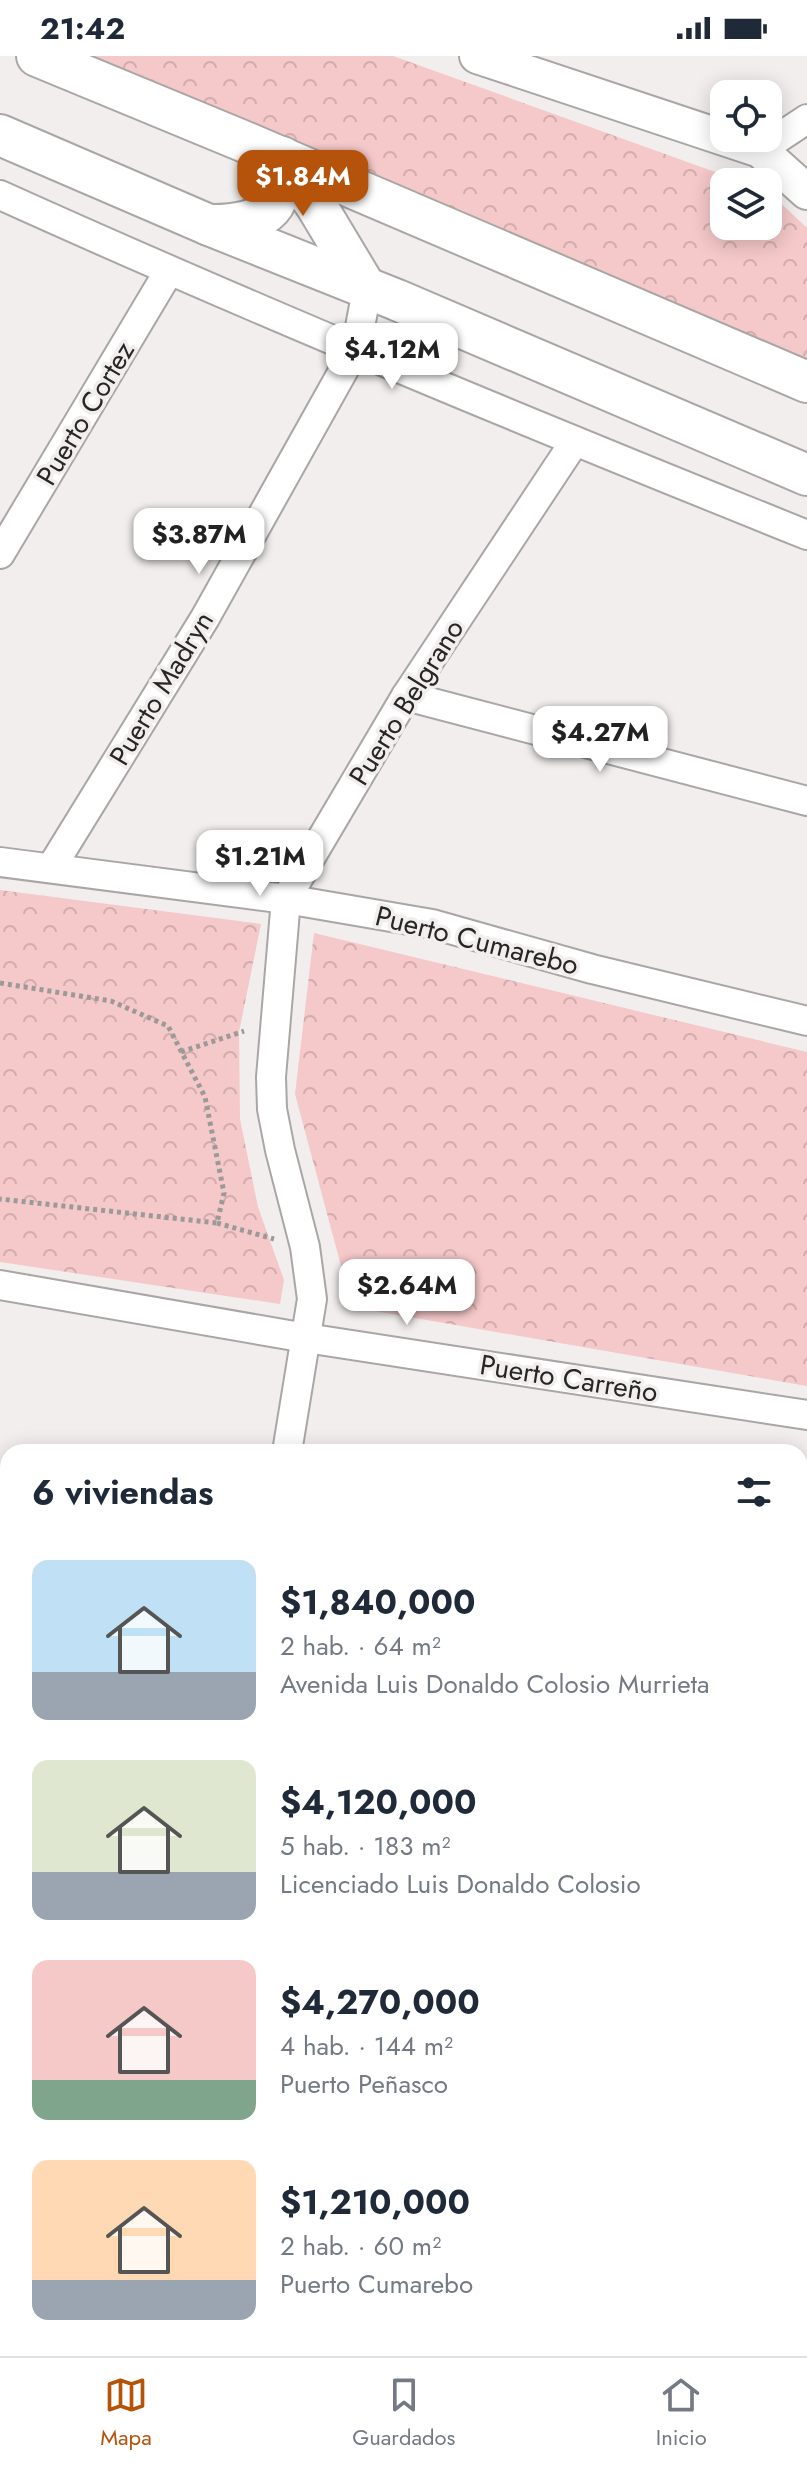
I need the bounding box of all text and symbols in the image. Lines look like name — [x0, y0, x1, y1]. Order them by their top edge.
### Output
text: 21:42 — [40, 7, 125, 50]
map controls — [710, 80, 782, 240]
button: locate — [710, 80, 782, 152]
pin: $1.84M — [238, 150, 368, 218]
text: $1.84M — [255, 157, 351, 195]
button: layers — [710, 168, 782, 240]
pin: $4.12M — [327, 323, 457, 391]
text: $4.12M — [344, 330, 440, 368]
street label: Puerto Cortez — [26, 333, 145, 493]
pin: $3.87M — [134, 508, 264, 576]
text: $3.87M — [151, 515, 247, 553]
street label: Puerto Madryn — [99, 603, 224, 773]
street label: Puerto Belgrano — [339, 611, 474, 793]
pin: $4.27M — [535, 706, 665, 774]
text: $4.27M — [551, 713, 649, 751]
pin: $1.21M — [195, 830, 325, 898]
text: $1.21M — [214, 837, 306, 875]
street label: Puerto Cumarebo — [371, 895, 583, 986]
pin: $2.64M — [342, 1259, 472, 1327]
text: $2.64M — [357, 1266, 457, 1304]
street label: Puerto Carreño — [477, 1344, 661, 1413]
text: 6 viviendas — [32, 1468, 213, 1517]
icon: filters — [732, 1470, 776, 1514]
text: $1,840,000 — [280, 1578, 476, 1627]
icon: home — [96, 1592, 192, 1688]
text: 2 hab. · 64 m² — [280, 1627, 441, 1665]
text: Avenida Luis Donaldo Colosio Murrieta — [280, 1665, 709, 1703]
text: $4,120,000 — [280, 1778, 477, 1827]
icon: home — [96, 1792, 192, 1888]
text: 5 hab. · 183 m² — [280, 1827, 451, 1865]
text: Licenciado Luis Donaldo Colosio — [280, 1865, 641, 1903]
text: $4,270,000 — [280, 1978, 480, 2027]
icon: home — [96, 1992, 192, 2088]
text: 4 hab. · 144 m² — [280, 2027, 453, 2065]
text: Puerto Peñasco — [280, 2065, 448, 2103]
text: $1,210,000 — [280, 2178, 470, 2227]
icon: home — [96, 2192, 192, 2288]
text: 2 hab. · 60 m² — [280, 2227, 441, 2265]
text: Puerto Cumarebo — [280, 2265, 473, 2303]
tab: Mapa — [100, 2373, 152, 2453]
tab: Guardados — [352, 2373, 455, 2453]
tab: Inicio — [656, 2373, 707, 2453]

